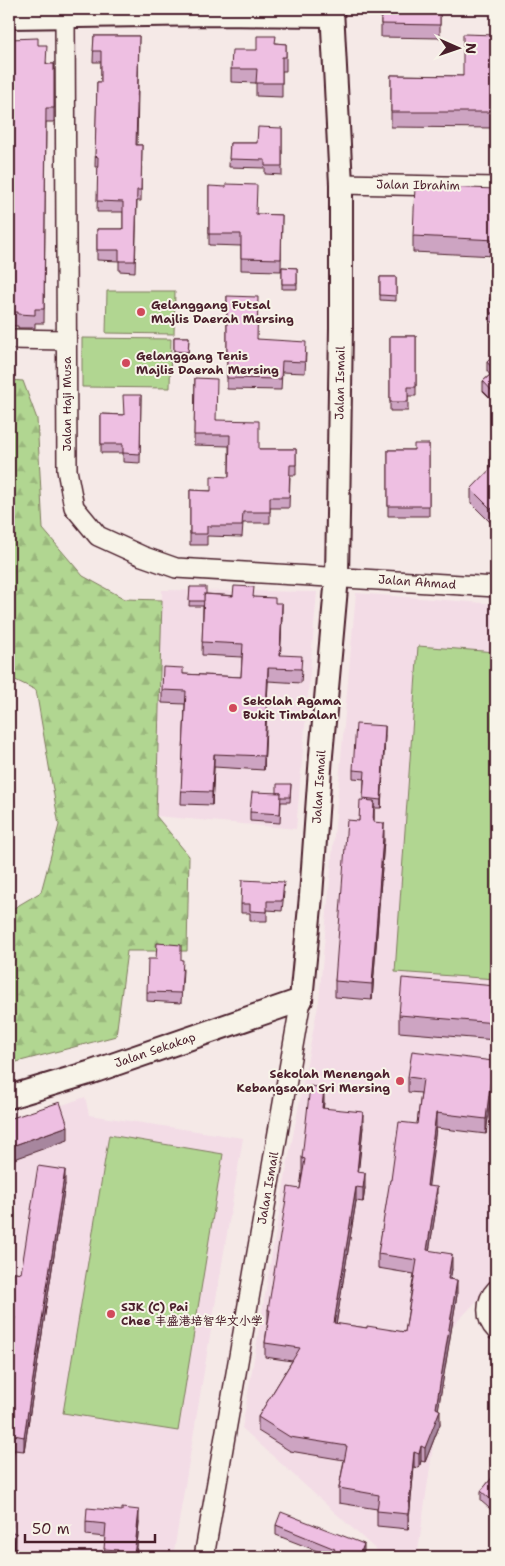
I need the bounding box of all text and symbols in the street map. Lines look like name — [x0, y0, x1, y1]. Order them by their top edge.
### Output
north arrow — [432, 22, 482, 72]
text: N — [462, 43, 480, 54]
street label: Jalan Ibrahim — [376, 176, 460, 194]
place label: Gelanggang Futsal Majlis Daerah Mersing — [151, 297, 294, 327]
marker: Gelanggang Futsal Majlis Daerah Mersing — [135, 306, 147, 318]
street label: Jalan Ismail — [331, 346, 349, 420]
place label: Gelanggang Tenis Majlis Daerah Mersing — [136, 348, 279, 378]
street label: Jalan Haji Musa — [59, 356, 75, 452]
marker: Gelanggang Tenis Majlis Daerah Mersing — [120, 357, 132, 369]
street label: Jalan Ahmad — [377, 571, 457, 593]
place label: Sekolah Agama Bukit Timbalan — [243, 693, 342, 723]
marker: Sekolah Agama Bukit Timbalan — [227, 702, 239, 714]
street label: Jalan Ismail — [308, 749, 330, 824]
street label: Jalan Sekakap — [112, 1029, 198, 1071]
place label: Sekolah Menengah Kebangsaan Sri Mersing — [237, 1066, 390, 1096]
marker: Sekolah Menengah Kebangsaan Sri Mersing — [394, 1075, 406, 1087]
street label: Jalan Ismail — [254, 1150, 282, 1226]
place label: SJK (C) Pai Chee 丰盛港培智华文小学 — [121, 1299, 263, 1329]
marker: SJK (C) Pai Chee 丰盛港培智华文小学 — [105, 1308, 117, 1320]
scale bar — [25, 1511, 155, 1543]
text: 50 m — [32, 1519, 70, 1539]

